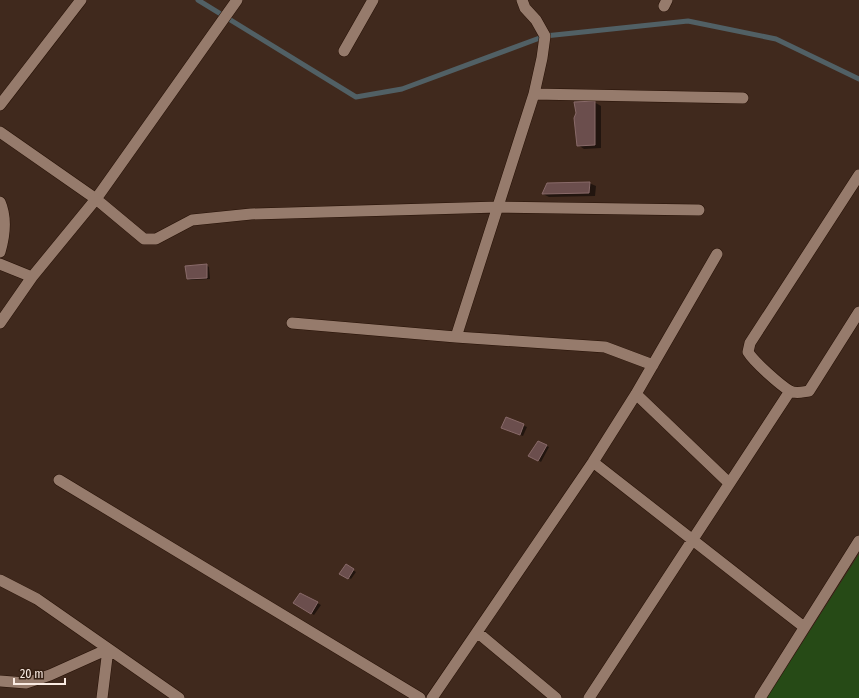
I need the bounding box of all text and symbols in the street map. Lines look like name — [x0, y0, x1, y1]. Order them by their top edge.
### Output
scale bar — [14, 660, 65, 686]
text: 20 m — [20, 667, 44, 681]

